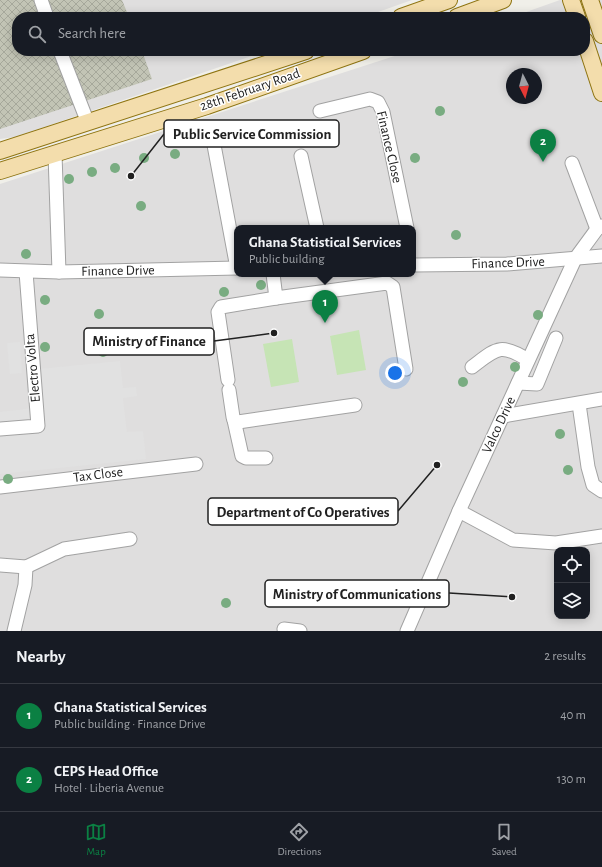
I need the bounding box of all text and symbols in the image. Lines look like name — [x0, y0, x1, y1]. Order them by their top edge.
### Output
search box — [12, 12, 590, 56]
icon: search — [26, 23, 48, 45]
text: Search here — [58, 26, 126, 41]
street label: 28th February Road — [198, 66, 302, 114]
north arrow — [506, 68, 542, 104]
street label: Finance Close — [374, 110, 404, 184]
callout: Public Service Commission — [164, 120, 339, 147]
text: Public Service Commission — [173, 127, 331, 142]
pin: 2 — [530, 129, 556, 162]
popup — [234, 225, 416, 277]
text: Ghana Statistical Services — [249, 235, 401, 250]
text: Public building — [249, 253, 325, 266]
street label: Finance Drive — [471, 255, 545, 271]
street label: Finance Drive — [81, 263, 155, 279]
pin: 1 — [312, 290, 338, 323]
callout: Ministry of Finance — [84, 328, 214, 355]
street label: Electro Volta — [23, 333, 43, 403]
text: Ministry of Finance — [92, 334, 206, 349]
your location — [385, 363, 405, 383]
street label: Valco Drive — [480, 395, 518, 455]
street label: Tax Close — [72, 465, 124, 485]
callout: Department of Co Operatives — [208, 498, 398, 525]
text: Department of Co Operatives — [216, 505, 390, 520]
map controls — [554, 547, 590, 619]
button: locate — [554, 547, 590, 583]
callout: Ministry of Communications — [265, 580, 449, 607]
button: layers — [554, 583, 590, 619]
text: Ministry of Communications — [273, 587, 442, 602]
text: Nearby — [16, 648, 66, 665]
text: 2 results — [544, 650, 586, 663]
text: Ghana Statistical Services — [54, 700, 207, 715]
text: 1 — [27, 709, 31, 722]
text: 40 m — [560, 709, 586, 722]
text: Public building · Finance Drive — [54, 718, 206, 731]
text: CEPS Head Office — [54, 764, 158, 779]
text: 2 — [26, 773, 32, 786]
text: 130 m — [557, 773, 586, 786]
text: Hotel · Liberia Avenue — [54, 782, 164, 795]
tab: Map — [85, 821, 107, 858]
tab: Directions — [277, 821, 321, 858]
tab: Saved — [492, 821, 517, 858]

